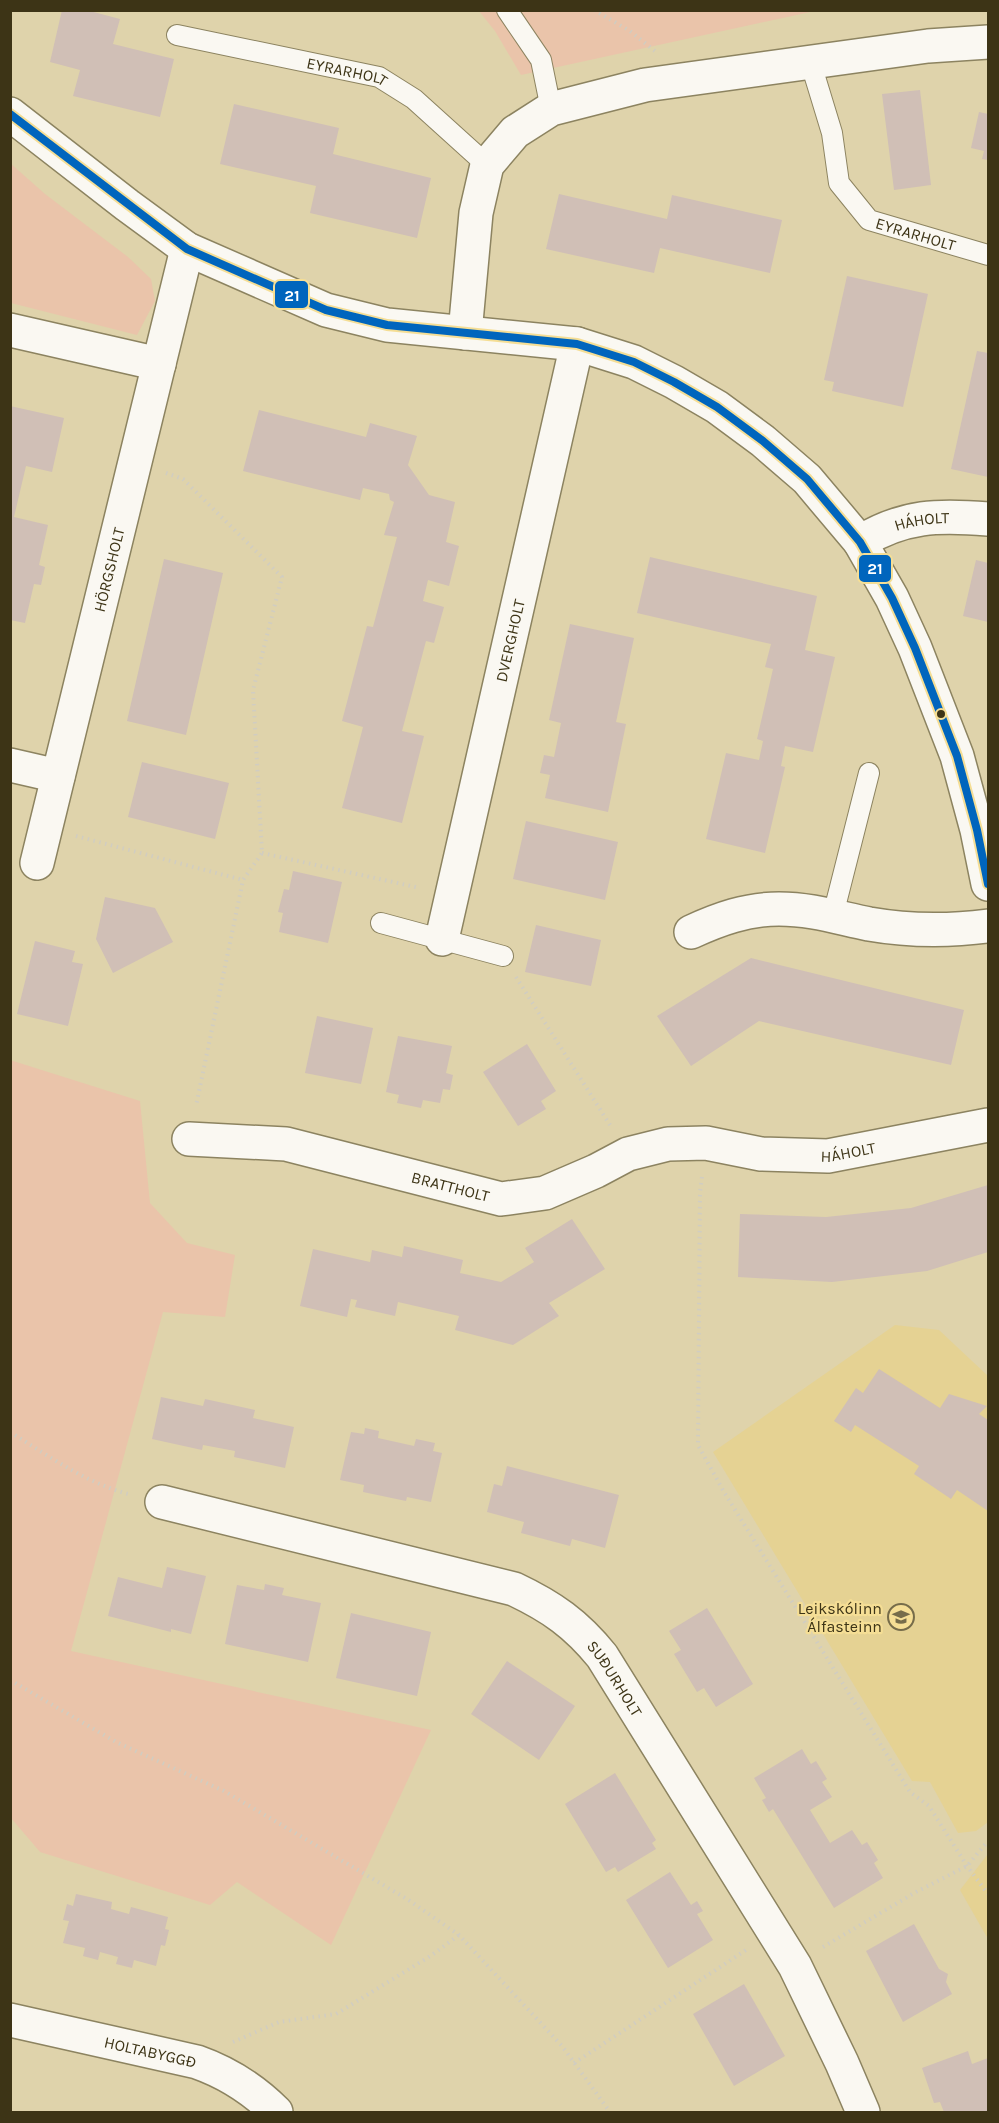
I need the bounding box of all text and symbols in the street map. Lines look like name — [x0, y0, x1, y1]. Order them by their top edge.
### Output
street label: EYRARHOLT — [305, 53, 391, 90]
street label: EYRARHOLT — [873, 214, 958, 255]
line badge: 21 — [274, 280, 309, 309]
text: 21 — [284, 286, 300, 305]
street label: HÁHOLT — [892, 508, 949, 535]
street label: HÖRGSHOLT — [90, 525, 129, 614]
line badge: 21 — [858, 554, 892, 583]
text: 21 — [867, 559, 883, 578]
street label: DVERGHOLT — [492, 597, 529, 684]
unlabelled marker — [935, 708, 947, 720]
street label: HÁHOLT — [820, 1138, 877, 1166]
street label: BRATTHOLT — [409, 1167, 492, 1206]
place label: Leikskólinn Álfasteinn — [798, 1599, 882, 1636]
school or university icon: Leikskólinn Álfasteinn — [886, 1602, 916, 1632]
street label: SUÐURHOLT — [583, 1637, 646, 1720]
street label: HOLTABYGGÐ — [102, 2032, 198, 2072]

